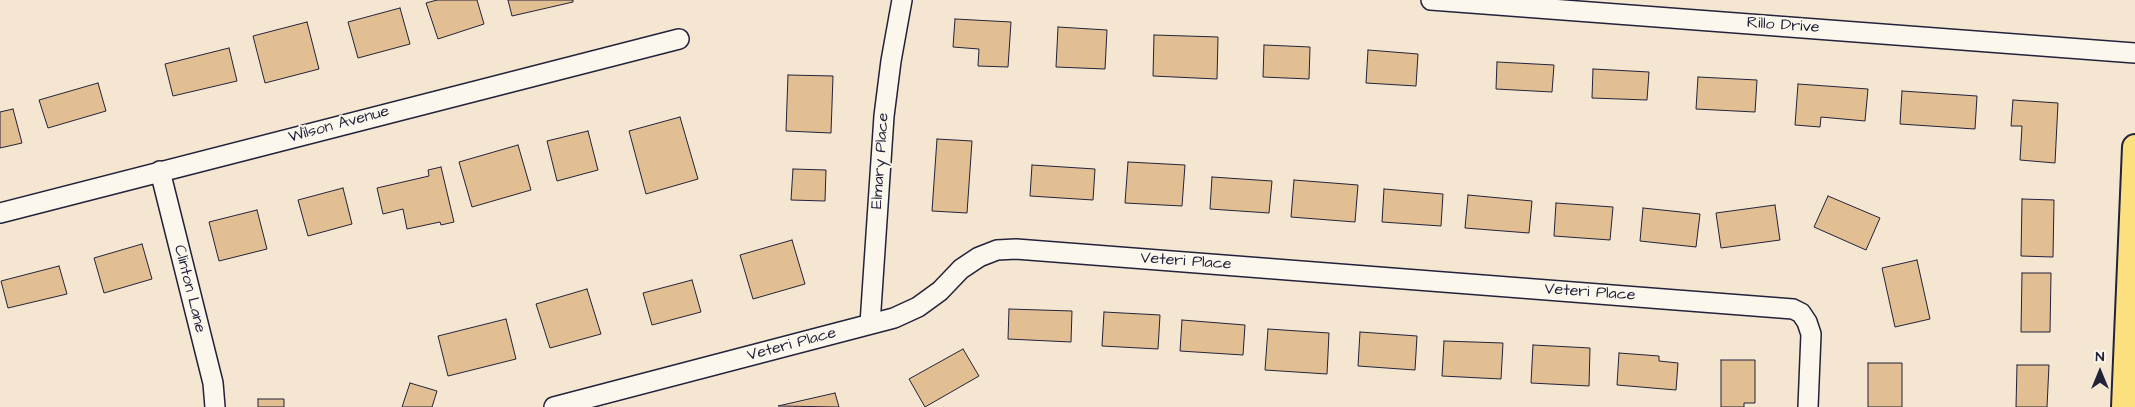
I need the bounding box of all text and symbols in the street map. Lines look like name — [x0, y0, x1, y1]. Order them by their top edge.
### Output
street label: Rillo Drive — [1746, 14, 1820, 38]
street label: Wilson Avenue — [287, 102, 391, 148]
street label: Elmary Place — [868, 112, 894, 210]
street label: Clinton Lane — [169, 243, 209, 335]
street label: Veteri Place — [1140, 249, 1232, 275]
street label: Veteri Place — [1544, 280, 1636, 306]
street label: Veteri Place — [746, 324, 838, 366]
north arrow — [2075, 347, 2125, 397]
text: N — [2096, 347, 2104, 367]

